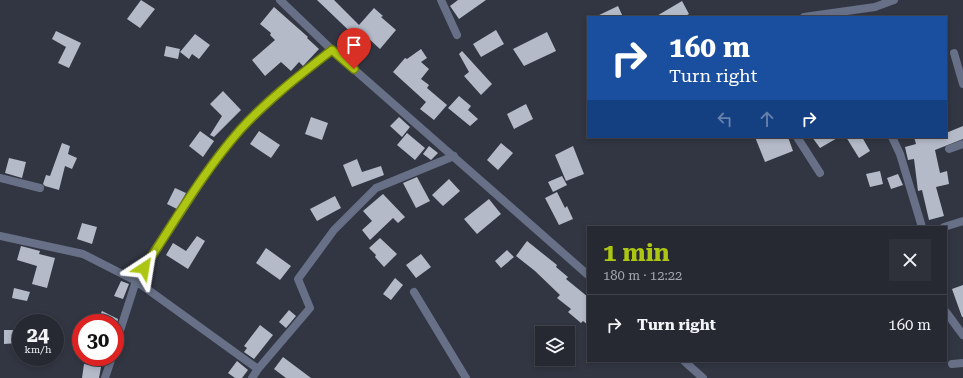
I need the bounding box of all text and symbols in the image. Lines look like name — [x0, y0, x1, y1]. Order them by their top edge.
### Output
pin — [337, 28, 371, 69]
text: 160 m — [669, 31, 750, 64]
icon: right — [603, 32, 655, 84]
icon: arrive — [343, 34, 365, 56]
text: Turn right — [669, 65, 757, 86]
icon: left — [714, 108, 736, 130]
icon: ahead — [756, 108, 778, 130]
icon: right — [798, 108, 820, 130]
text: 1 min — [603, 239, 670, 267]
button: close — [889, 239, 931, 281]
position arrow — [123, 247, 165, 289]
text: 180 m · 12:22 — [603, 268, 682, 283]
speed limit sign: 30 — [72, 314, 124, 366]
icon: right — [603, 314, 625, 336]
text: Turn right — [637, 316, 716, 334]
text: 160 m — [888, 316, 931, 334]
text: 24 — [27, 323, 49, 347]
map controls — [535, 326, 575, 366]
button: layers — [535, 326, 575, 366]
text: km/h — [25, 344, 51, 355]

